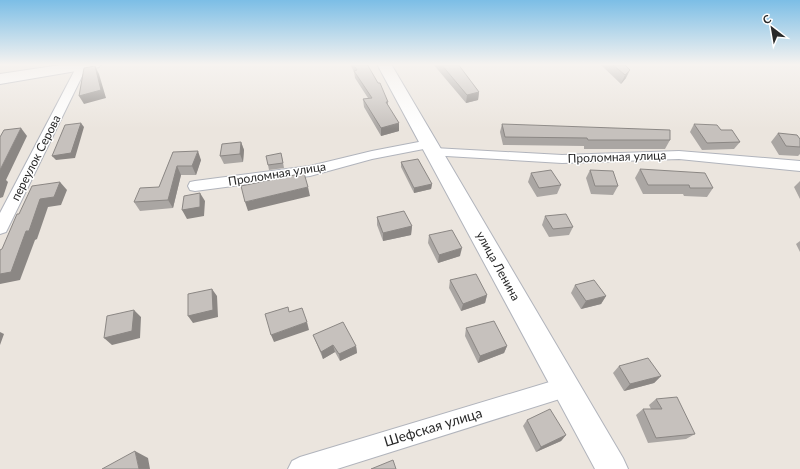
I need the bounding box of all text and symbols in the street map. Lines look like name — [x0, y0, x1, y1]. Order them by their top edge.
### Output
north arrow — [752, 8, 792, 48]
text: С — [760, 11, 774, 26]
street label: переулок Серова — [7, 112, 64, 203]
street label: Проломная улица — [567, 147, 667, 166]
street label: Проломная улица — [227, 158, 327, 189]
street label: улица Ленина — [473, 228, 524, 303]
street label: Шефская улица — [382, 404, 484, 450]

